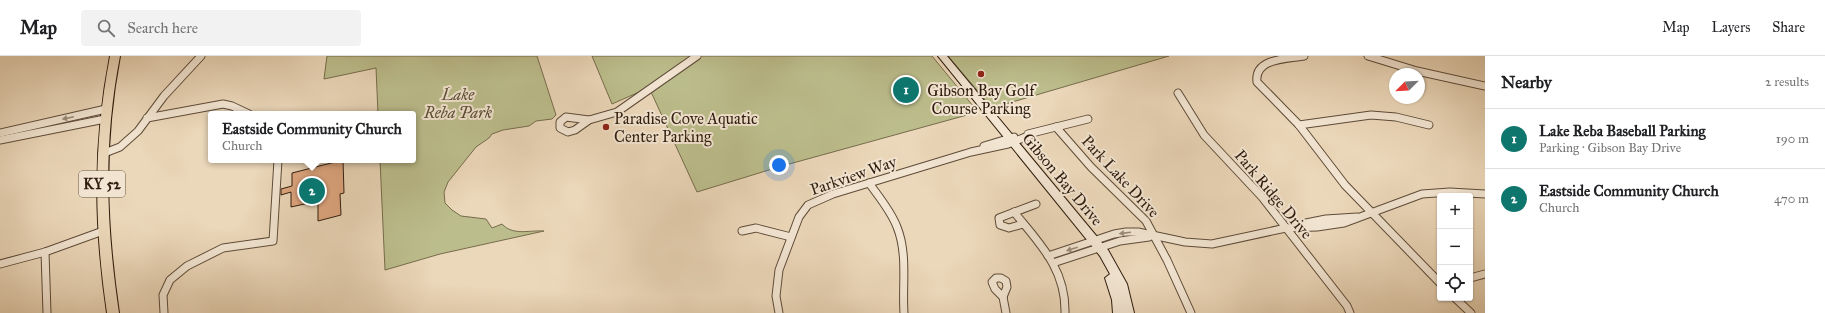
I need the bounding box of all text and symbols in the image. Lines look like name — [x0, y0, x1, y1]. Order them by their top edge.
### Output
search box — [81, 10, 361, 46]
text: Map — [20, 16, 57, 39]
icon: search — [95, 17, 117, 39]
text: Search here — [127, 19, 198, 37]
text: Map — [1662, 19, 1690, 36]
text: Layers — [1712, 19, 1750, 36]
text: Share — [1772, 19, 1805, 36]
north arrow — [1389, 68, 1425, 104]
marker: Gibson Bay Golf Course Parking — [976, 69, 986, 79]
text: Nearby — [1501, 72, 1552, 93]
text: 2 results — [1765, 74, 1809, 90]
pin: 1 — [893, 75, 919, 105]
place label: Gibson Bay Golf Course Parking — [927, 81, 1037, 119]
park label: Lake Reba Park — [423, 85, 492, 122]
place label: Paradise Cove Aquatic Center Parking — [614, 109, 758, 147]
popup — [208, 111, 416, 163]
one-way arrow — [62, 115, 74, 121]
text: Eastside Community Church — [222, 120, 402, 138]
marker: Paradise Cove Aquatic Center Parking — [601, 122, 611, 132]
text: Lake Reba Baseball Parking — [1539, 122, 1706, 140]
street label: Gibson Bay Drive — [1018, 129, 1107, 230]
street label: Park Lake Drive — [1078, 131, 1164, 222]
text: 1 — [1511, 131, 1517, 147]
text: 190 m — [1776, 131, 1809, 147]
text: Church — [222, 138, 263, 154]
text: Parking · Gibson Bay Drive — [1539, 140, 1681, 156]
street label: Park Ridge Drive — [1230, 146, 1317, 244]
street label: Parkview Way — [807, 152, 899, 199]
your location — [769, 155, 789, 175]
road number: KY 52 — [79, 171, 125, 197]
pin: 2 — [299, 176, 325, 206]
text: Eastside Community Church — [1539, 182, 1719, 200]
text: 2 — [1511, 191, 1517, 207]
text: 470 m — [1774, 191, 1809, 207]
map controls — [1437, 193, 1473, 301]
button: + — [1437, 193, 1473, 229]
text: Church — [1539, 200, 1579, 216]
one-way arrow — [1119, 229, 1131, 236]
button: − — [1437, 229, 1473, 265]
one-way arrow — [1065, 246, 1077, 252]
button: locate — [1437, 265, 1473, 301]

